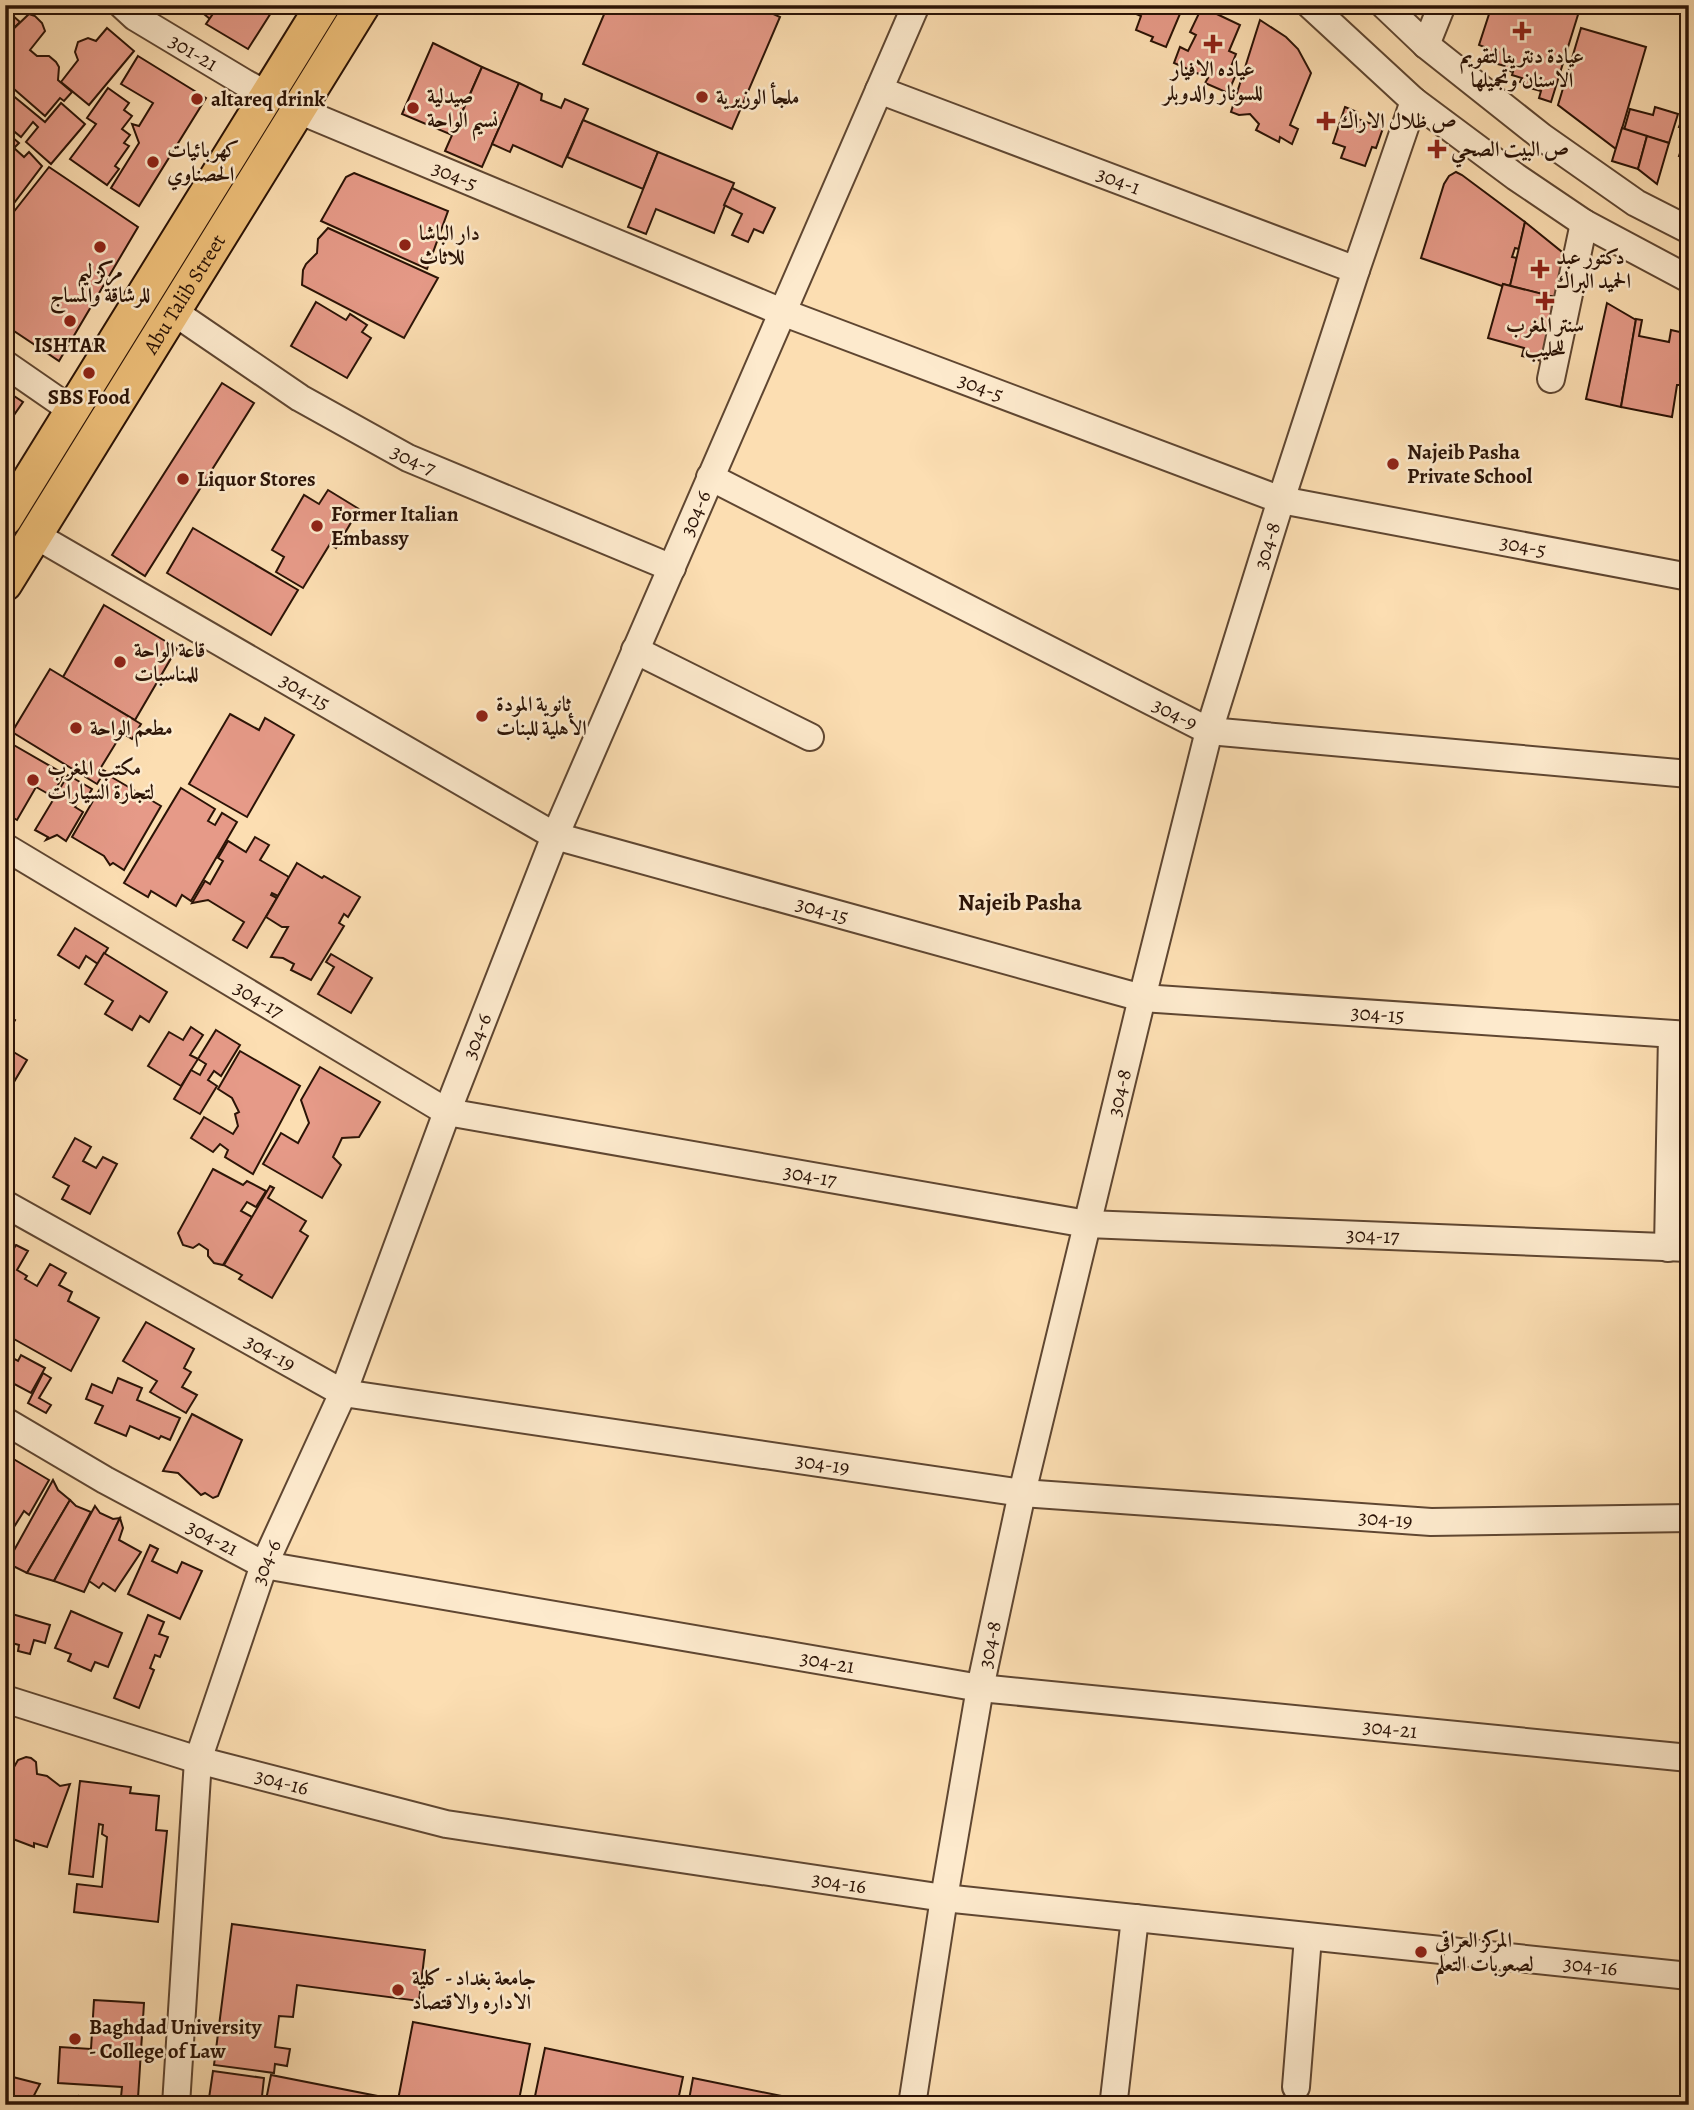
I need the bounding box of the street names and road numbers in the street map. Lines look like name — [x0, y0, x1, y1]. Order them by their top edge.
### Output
street label: 301-21 — [164, 27, 223, 78]
street label: 304-5 — [428, 154, 482, 197]
street label: 304-1 — [1093, 159, 1144, 201]
street label: Abu Talib Street — [136, 229, 232, 360]
street label: 304-5 — [954, 366, 1008, 408]
street label: 304-7 — [386, 437, 440, 482]
street label: 304-6 — [673, 486, 718, 540]
street label: 304-8 — [1246, 519, 1287, 572]
street label: 304-5 — [1498, 528, 1548, 564]
street label: 304-15 — [275, 666, 335, 717]
street label: 304-9 — [1148, 691, 1203, 737]
street label: 304-15 — [793, 889, 852, 930]
street label: 304-17 — [229, 973, 289, 1025]
street label: 304-15 — [1350, 998, 1405, 1030]
street label: 304-6 — [455, 1009, 498, 1063]
street label: 304-8 — [1100, 1066, 1138, 1119]
street label: 304-17 — [781, 1157, 839, 1194]
street label: 304-17 — [1345, 1220, 1400, 1250]
street label: 304-19 — [240, 1327, 301, 1378]
street label: 304-19 — [794, 1446, 851, 1481]
street label: 304-19 — [1357, 1503, 1414, 1535]
street label: 304-21 — [182, 1512, 243, 1563]
street label: 304-6 — [244, 1534, 288, 1589]
street label: 304-8 — [971, 1618, 1008, 1671]
street label: 304-21 — [798, 1643, 857, 1680]
street label: 304-21 — [1362, 1712, 1419, 1745]
street label: 304-16 — [252, 1761, 312, 1802]
street label: 304-16 — [810, 1865, 868, 1900]
street label: 304-16 — [1562, 1949, 1619, 1982]

